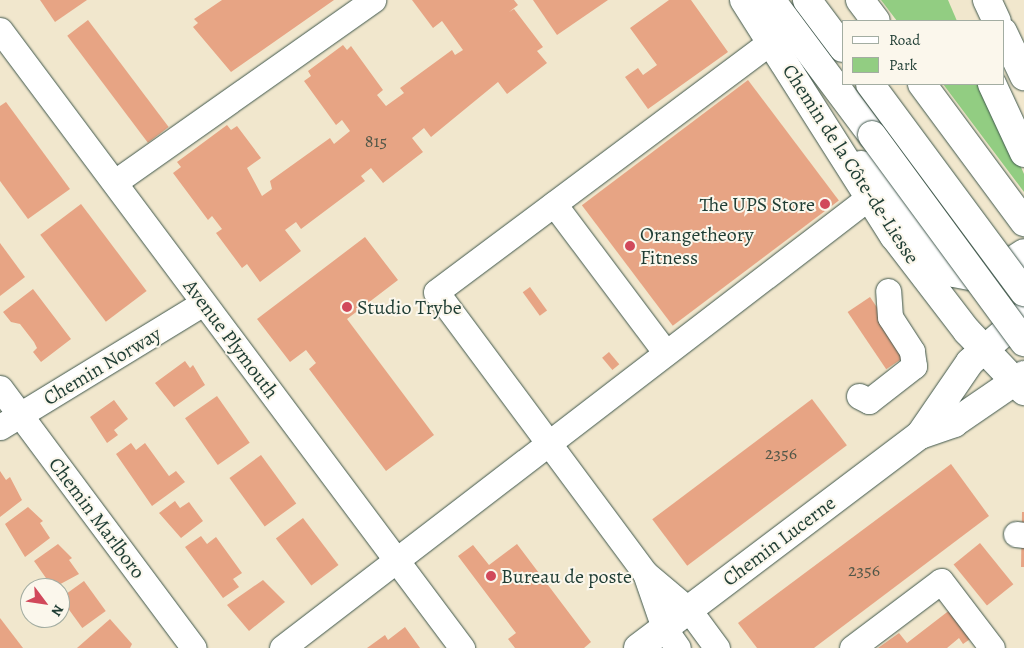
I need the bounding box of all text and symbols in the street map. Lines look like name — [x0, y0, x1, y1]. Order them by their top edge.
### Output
legend — [842, 20, 1004, 85]
text: Road — [889, 30, 920, 50]
text: Park — [889, 55, 917, 75]
street label: Chemin de la Côte-de-Liesse — [778, 60, 924, 268]
house number: 815 — [365, 130, 387, 152]
place label: The UPS Store — [700, 192, 815, 216]
marker: The UPS Store — [819, 198, 831, 210]
place label: Orangetheory Fitness — [640, 223, 754, 270]
marker: Orangetheory Fitness — [624, 240, 636, 252]
street label: Avenue Plymouth — [178, 275, 284, 403]
place label: Studio Trybe — [357, 295, 462, 319]
marker: Studio Trybe — [341, 301, 353, 313]
street label: Chemin Norway — [39, 321, 165, 411]
house number: 2356 — [765, 442, 797, 464]
street label: Chemin Marlboro — [44, 453, 150, 583]
street label: Chemin Lucerne — [718, 491, 840, 591]
house number: 2356 — [848, 559, 880, 581]
place label: Bureau de poste — [501, 564, 632, 588]
marker: Bureau de poste — [485, 570, 497, 582]
north arrow — [20, 578, 70, 628]
text: N — [47, 601, 68, 620]

